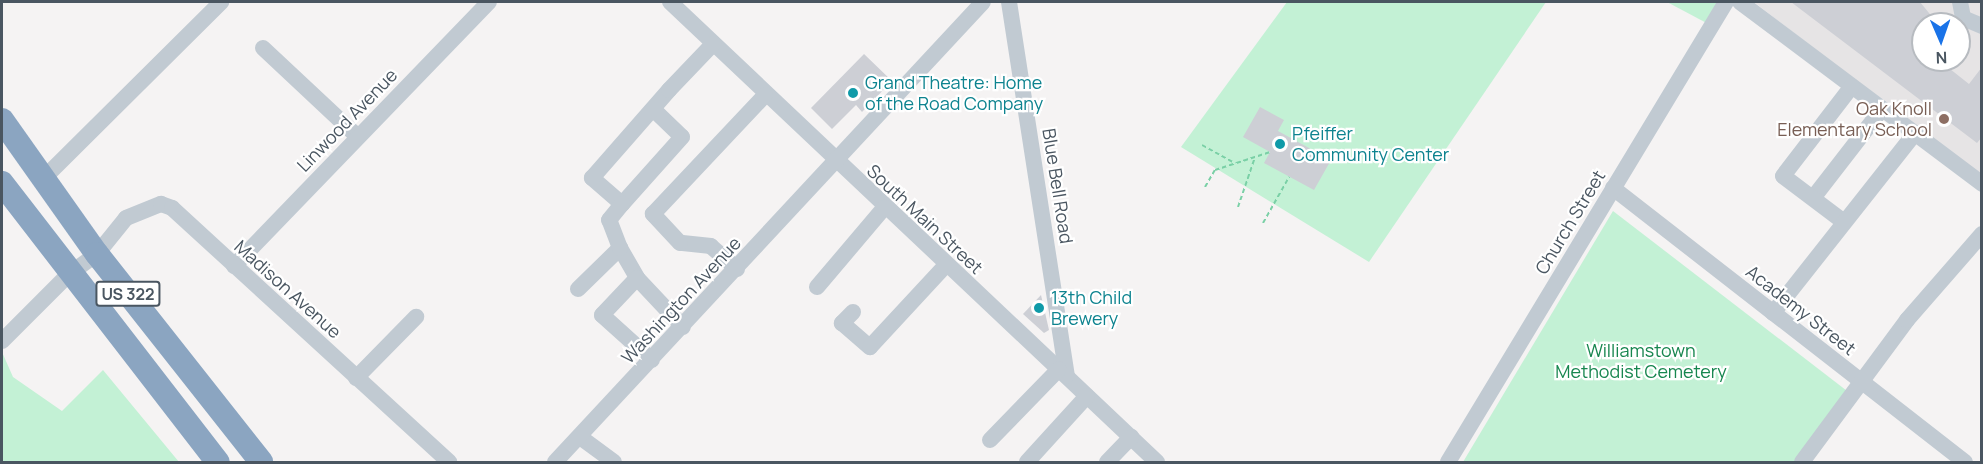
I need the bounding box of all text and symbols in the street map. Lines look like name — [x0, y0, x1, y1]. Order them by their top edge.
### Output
north arrow — [1911, 12, 1971, 72]
text: N — [1935, 47, 1948, 69]
street label: Linwood Avenue — [292, 64, 402, 176]
place label: Grand Theatre: Home of the Road Company — [865, 72, 1043, 115]
marker: Grand Theatre: Home of the Road Company — [846, 86, 860, 100]
place label: Oak Knoll Elementary School — [1777, 98, 1932, 140]
marker: Oak Knoll Elementary School — [1937, 112, 1951, 126]
place label: Pfeiffer Community Center — [1292, 123, 1449, 166]
street label: Blue Bell Road — [1038, 127, 1078, 245]
marker: Pfeiffer Community Center — [1273, 137, 1287, 151]
street label: South Main Street — [863, 160, 987, 278]
street label: Church Street — [1530, 166, 1610, 278]
street label: Washington Avenue — [617, 232, 745, 368]
street label: Madison Avenue — [230, 235, 346, 343]
street label: Academy Street — [1742, 261, 1860, 359]
road number: US 322 — [95, 281, 161, 307]
place label: 13th Child Brewery — [1051, 287, 1132, 330]
marker: 13th Child Brewery — [1032, 301, 1046, 315]
park label: Williamstown Methodist Cemetery — [1555, 340, 1727, 382]

